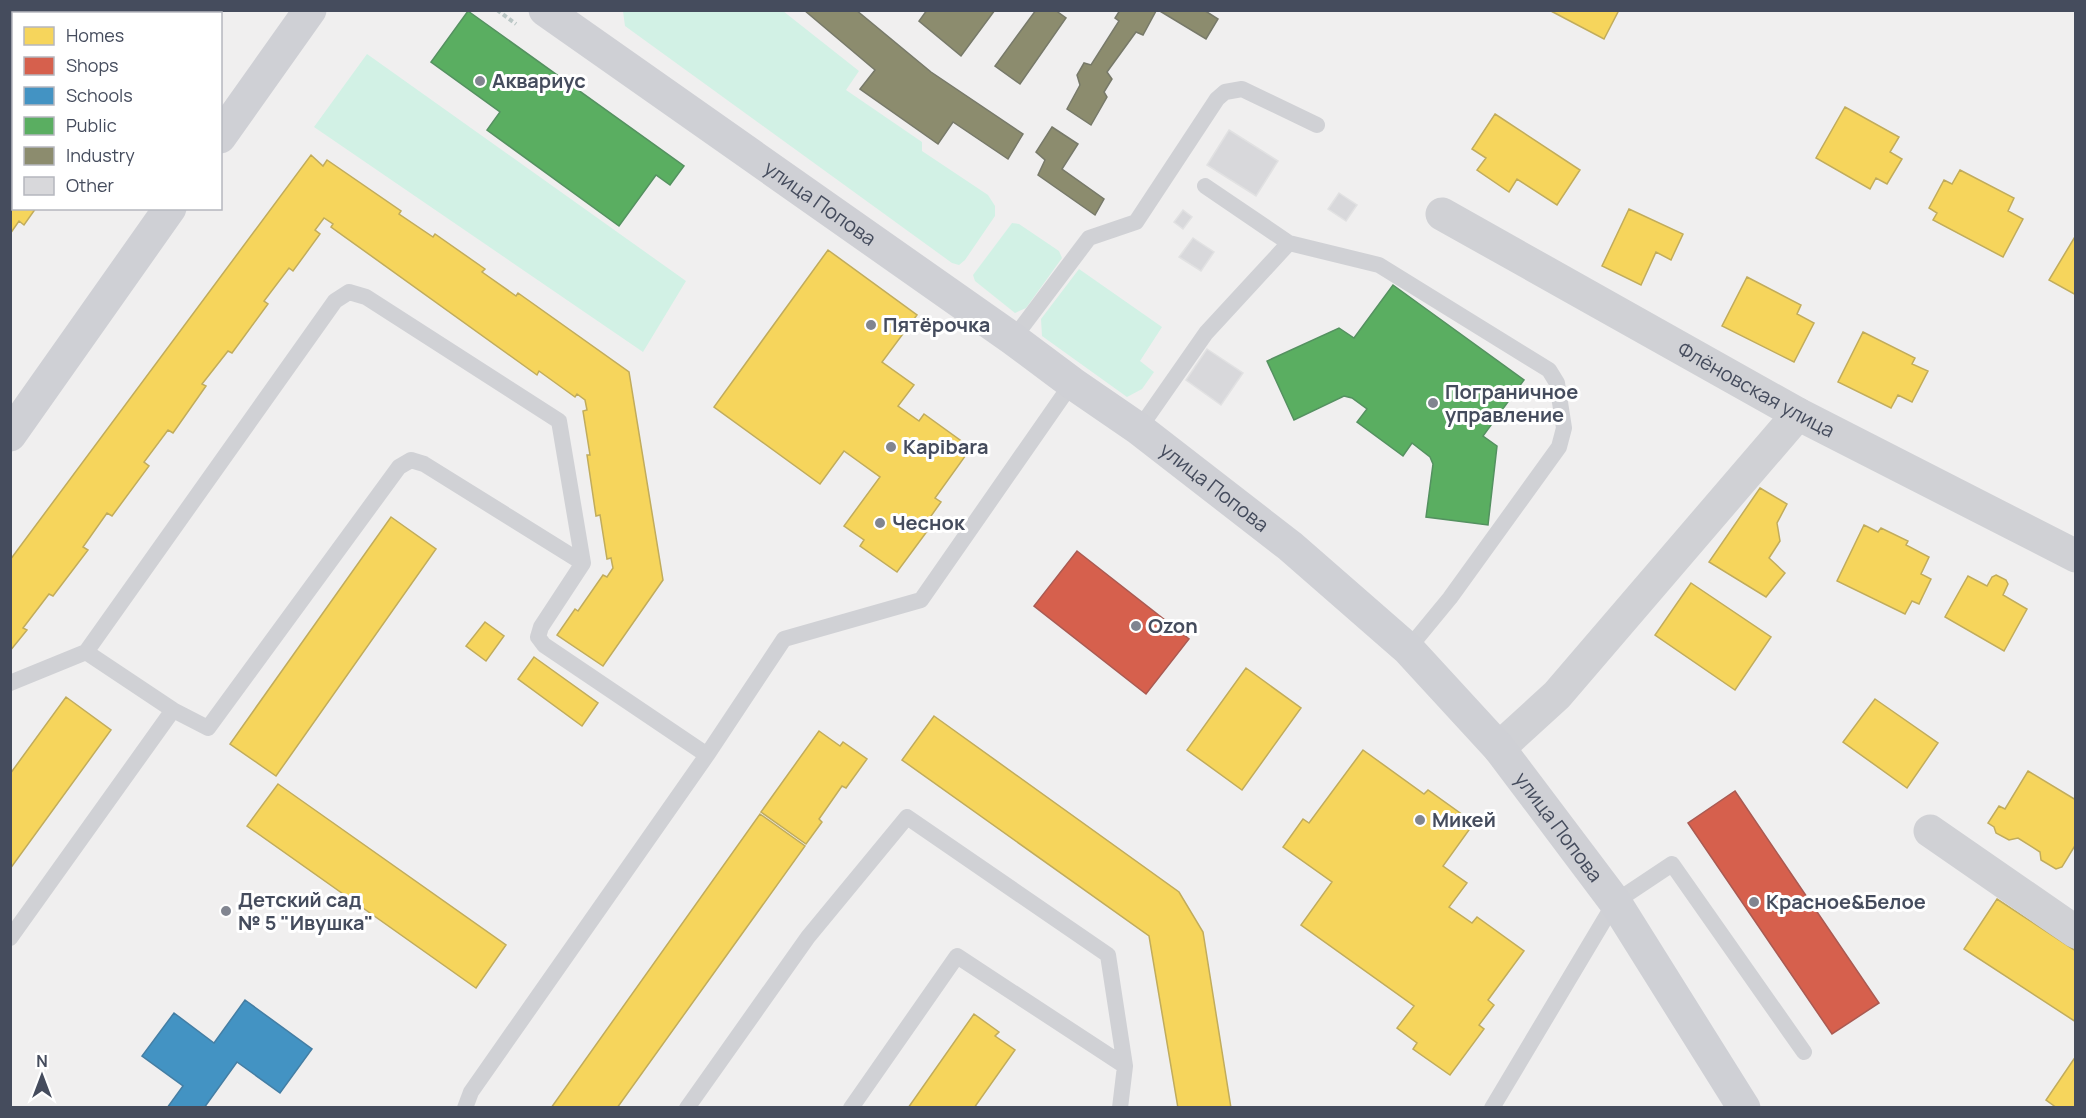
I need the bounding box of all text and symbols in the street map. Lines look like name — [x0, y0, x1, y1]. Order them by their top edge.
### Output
legend — [12, 12, 222, 210]
text: Homes — [66, 23, 124, 47]
text: Shops — [66, 53, 118, 77]
place label: Аквариус — [492, 67, 586, 94]
marker: Аквариус — [473, 74, 487, 88]
text: Schools — [66, 83, 133, 107]
text: Public — [66, 113, 117, 137]
text: Industry — [66, 143, 135, 167]
street label: улица Попова — [759, 154, 882, 252]
text: Other — [66, 173, 114, 197]
place label: Пятёрочка — [883, 311, 990, 338]
marker: Пятёрочка — [864, 318, 878, 332]
street label: Флёновская улица — [1673, 335, 1839, 444]
place label: Пограничное управление — [1445, 378, 1578, 428]
marker: Пограничное управление — [1426, 396, 1440, 410]
place label: Kapibara — [903, 433, 988, 460]
street label: улица Попова — [1154, 436, 1275, 538]
marker: Kapibara — [884, 440, 898, 454]
place label: Чеснок — [892, 509, 966, 536]
marker: Чеснок — [873, 516, 887, 530]
place label: Ozon — [1148, 612, 1198, 639]
marker: Ozon — [1129, 619, 1143, 633]
street label: улица Попова — [1509, 766, 1609, 887]
place label: Микей — [1432, 806, 1496, 833]
marker: Микей — [1413, 813, 1427, 827]
place label: Детский сад № 5 "Ивушка" — [238, 886, 373, 936]
place label: Красное&Белое — [1766, 888, 1926, 915]
marker: Красное&Белое — [1747, 895, 1761, 909]
marker: Детский сад № 5 "Ивушка" — [219, 904, 233, 918]
north arrow — [12, 1046, 72, 1106]
text: N — [36, 1050, 48, 1072]

